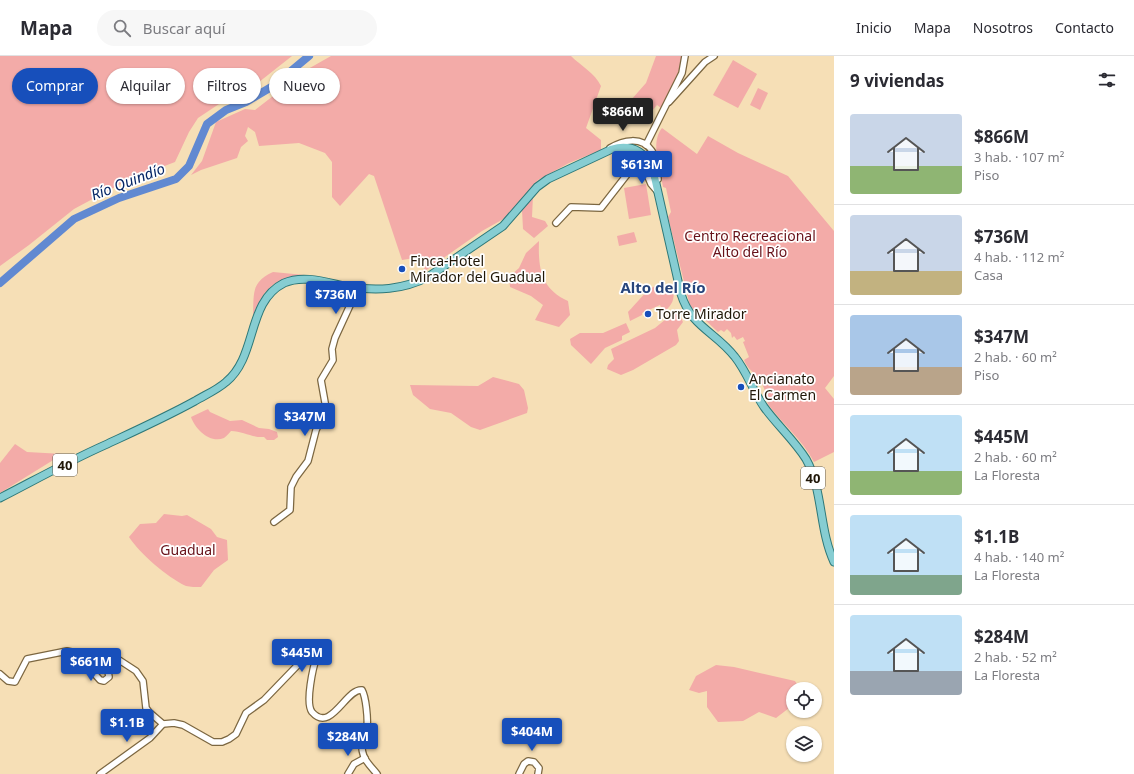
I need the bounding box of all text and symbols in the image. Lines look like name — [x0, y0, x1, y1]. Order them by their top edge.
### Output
search box — [97, 10, 377, 46]
text: Mapa — [20, 15, 73, 41]
icon: search — [111, 17, 133, 39]
text: Buscar aquí — [143, 18, 225, 38]
text: Inicio — [856, 18, 892, 37]
text: Mapa — [914, 18, 951, 37]
text: Nosotros — [973, 18, 1033, 37]
text: Contacto — [1055, 18, 1114, 37]
chip: Comprar — [12, 68, 98, 104]
chip: Alquilar — [106, 68, 185, 104]
chip: Filtros — [193, 68, 261, 104]
chip: Nuevo — [269, 68, 340, 104]
text: 9 viviendas — [850, 69, 944, 92]
icon: filters — [1096, 69, 1118, 91]
pin: $866M — [595, 98, 651, 132]
text: $866M — [602, 102, 644, 120]
text: $866M — [974, 125, 1029, 148]
icon: home — [882, 130, 930, 178]
text: 3 hab. · 107 m² — [974, 148, 1064, 166]
pin: $613M — [614, 151, 670, 185]
text: $613M — [621, 155, 663, 173]
water label: Río Quindío — [88, 158, 168, 204]
text: Piso — [974, 166, 999, 184]
text: $736M — [974, 225, 1029, 248]
park label: Centro Recreacional Alto del Río — [684, 226, 816, 261]
icon: home — [882, 231, 930, 279]
text: 4 hab. · 112 m² — [974, 248, 1064, 266]
place label: Finca-Hotel Mirador del Guadual — [410, 251, 545, 286]
marker: Finca-Hotel Mirador del Guadual — [397, 264, 407, 274]
text: Casa — [974, 266, 1003, 284]
district label: Alto del Río — [620, 277, 706, 297]
pin: $736M — [308, 281, 364, 315]
text: $736M — [315, 285, 357, 303]
place label: Torre Mirador — [656, 304, 747, 323]
marker: Torre Mirador — [643, 309, 653, 319]
text: $347M — [974, 325, 1029, 348]
icon: home — [882, 331, 930, 379]
text: 2 hab. · 60 m² — [974, 348, 1057, 366]
text: Piso — [974, 366, 999, 384]
place label: Ancianato El Carmen — [749, 369, 816, 404]
marker: Ancianato El Carmen — [736, 382, 746, 392]
pin: $347M — [277, 403, 333, 437]
text: $347M — [284, 407, 326, 425]
text: $445M — [974, 425, 1029, 448]
icon: home — [882, 431, 930, 479]
text: 2 hab. · 60 m² — [974, 448, 1057, 466]
road number: 40 — [53, 454, 77, 476]
text: La Floresta — [974, 466, 1040, 484]
road number: 40 — [801, 467, 825, 489]
text: $1.1B — [974, 525, 1019, 548]
icon: home — [882, 531, 930, 579]
park label: Guadual — [160, 540, 216, 559]
text: 4 hab. · 140 m² — [974, 548, 1064, 566]
text: La Floresta — [974, 566, 1040, 584]
text: $284M — [974, 625, 1029, 648]
icon: home — [882, 631, 930, 679]
pin: $445M — [274, 639, 330, 673]
text: $445M — [281, 643, 323, 661]
pin: $661M — [63, 648, 119, 682]
text: 2 hab. · 52 m² — [974, 648, 1057, 666]
text: $661M — [70, 652, 112, 670]
text: La Floresta — [974, 666, 1040, 684]
map controls — [786, 682, 822, 762]
button: locate — [786, 682, 822, 718]
pin: $1.1B — [99, 709, 155, 743]
text: $1.1B — [110, 713, 144, 731]
pin: $404M — [504, 718, 560, 752]
text: $404M — [511, 722, 553, 740]
pin: $284M — [320, 723, 376, 757]
button: layers — [786, 726, 822, 762]
text: $284M — [327, 727, 369, 745]

